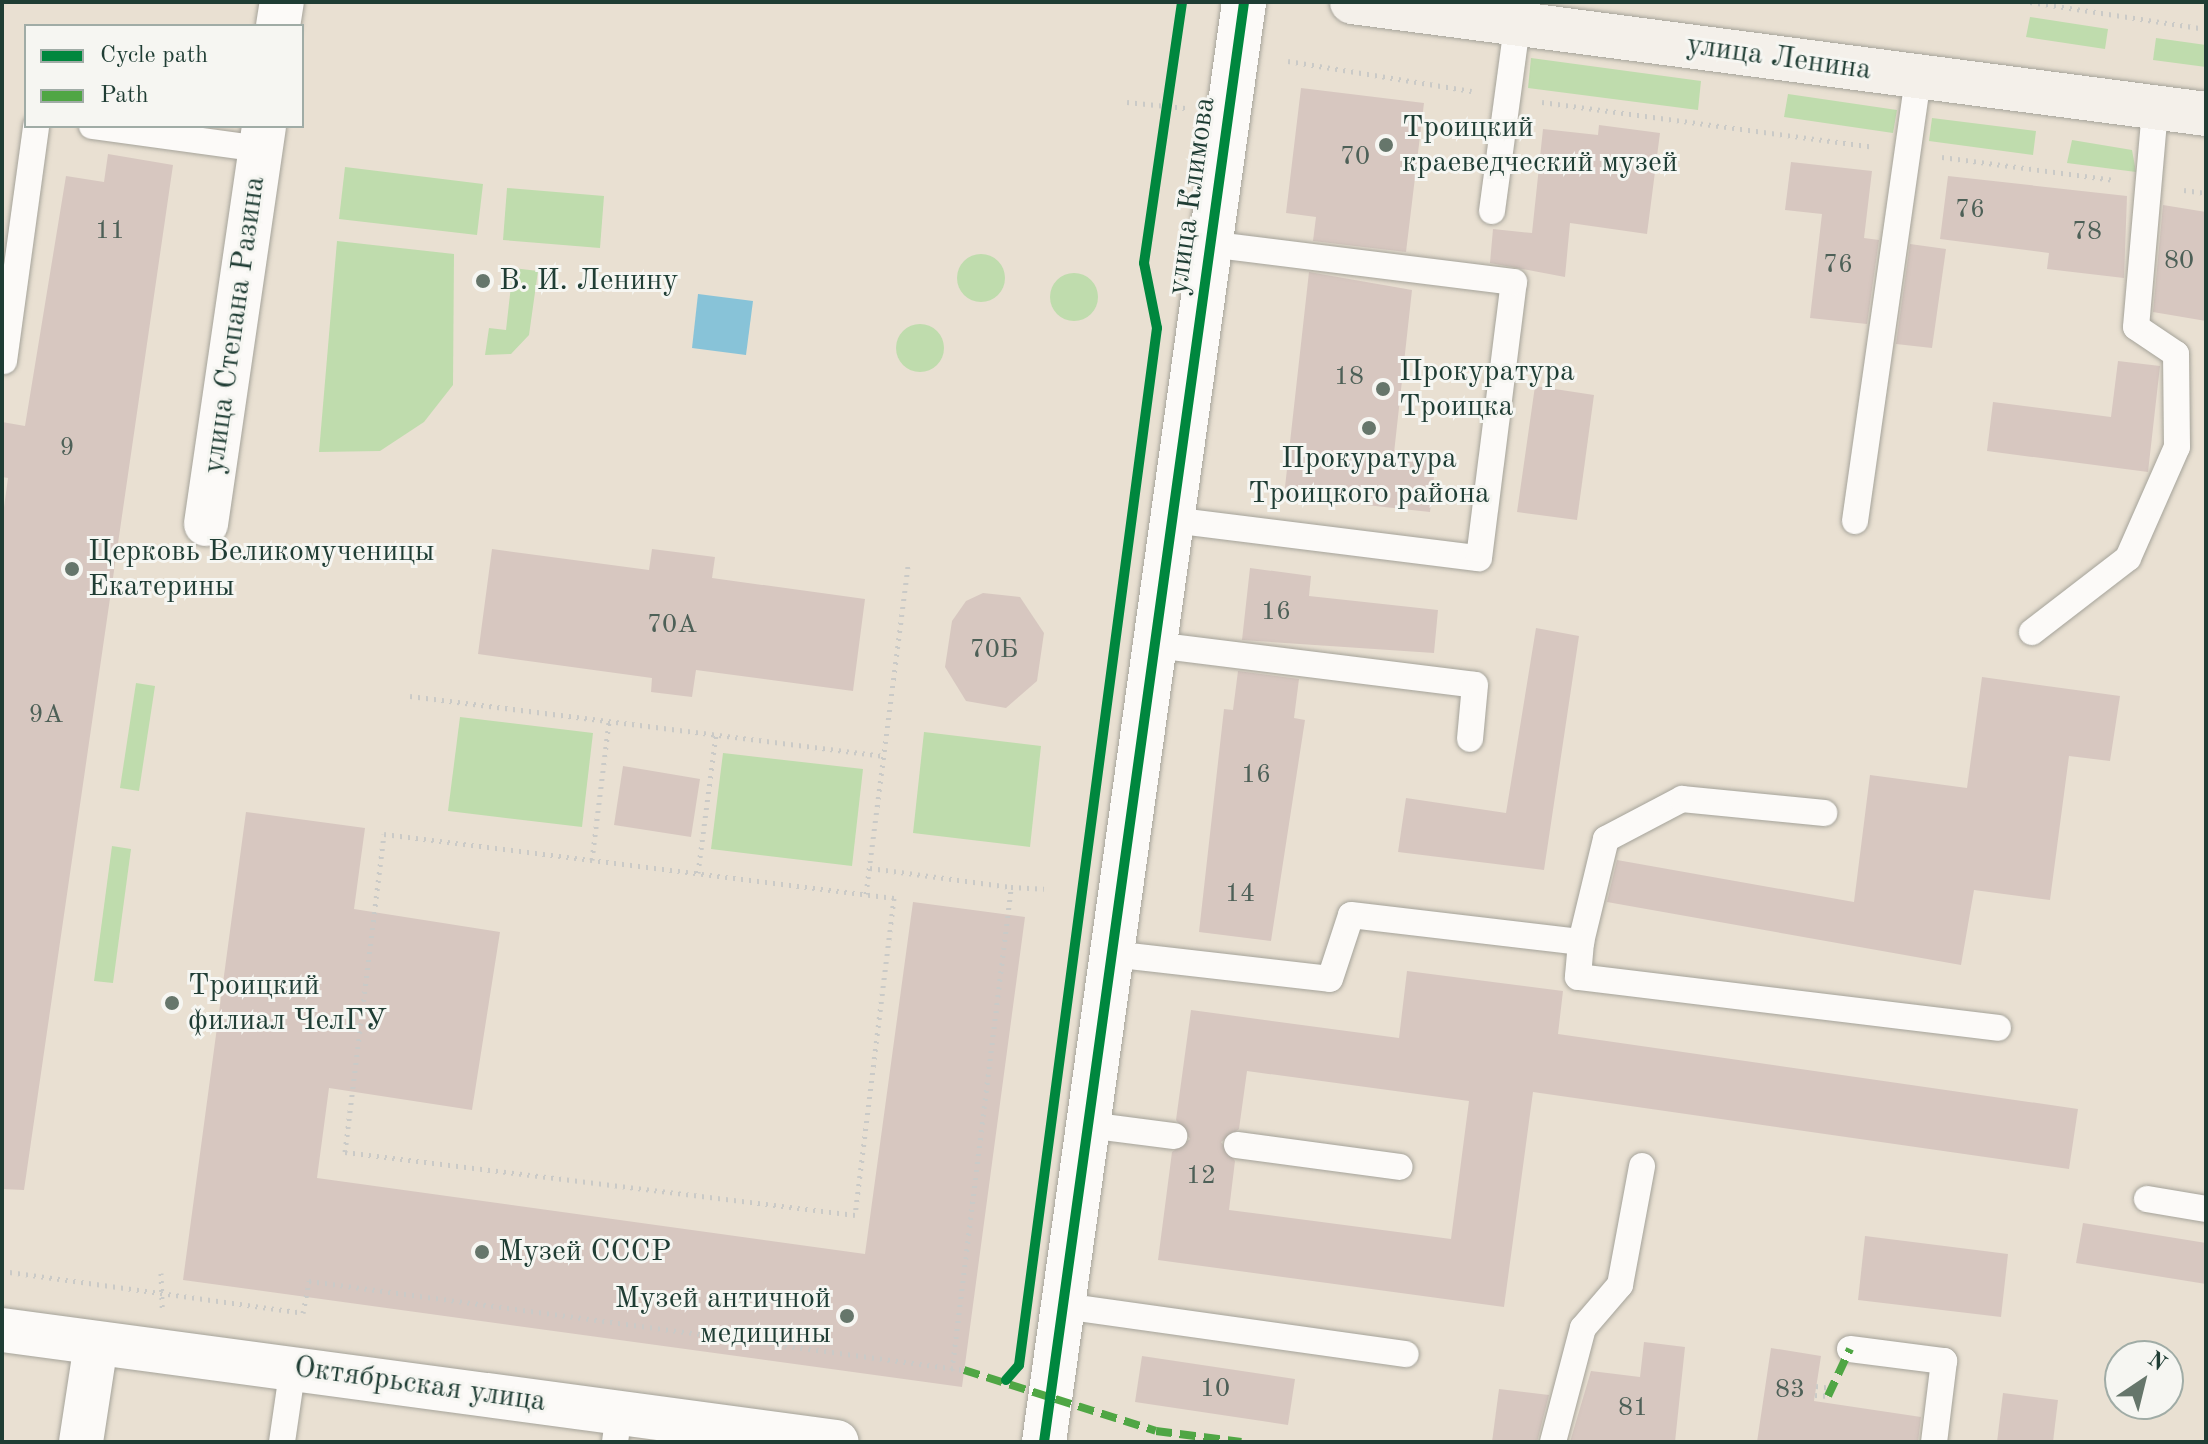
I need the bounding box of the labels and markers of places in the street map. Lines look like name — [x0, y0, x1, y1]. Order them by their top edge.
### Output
place label: Троицкий краеведческий музей — [1402, 110, 1678, 180]
marker: Троицкий краеведческий музей — [1377, 136, 1395, 154]
place label: В. И. Ленину — [499, 263, 678, 299]
marker: В. И. Ленину — [474, 272, 492, 290]
place label: Прокуратура Троицка — [1399, 354, 1575, 424]
marker: Прокуратура Троицка — [1374, 380, 1392, 398]
marker: Прокуратура Троицкого района — [1360, 419, 1378, 437]
place label: Прокуратура Троицкого района — [1248, 441, 1490, 512]
place label: Церковь Великомученицы Екатерины — [88, 534, 435, 604]
marker: Церковь Великомученицы Екатерины — [63, 560, 81, 578]
place label: Троицкий филиал ЧелГУ — [188, 968, 387, 1038]
marker: Троицкий филиал ЧелГУ — [163, 994, 181, 1012]
place label: Музей СССР — [498, 1234, 671, 1270]
marker: Музей СССР — [473, 1243, 491, 1261]
place label: Музей античной медицины — [615, 1281, 831, 1352]
marker: Музей античной медицины — [838, 1307, 856, 1325]

